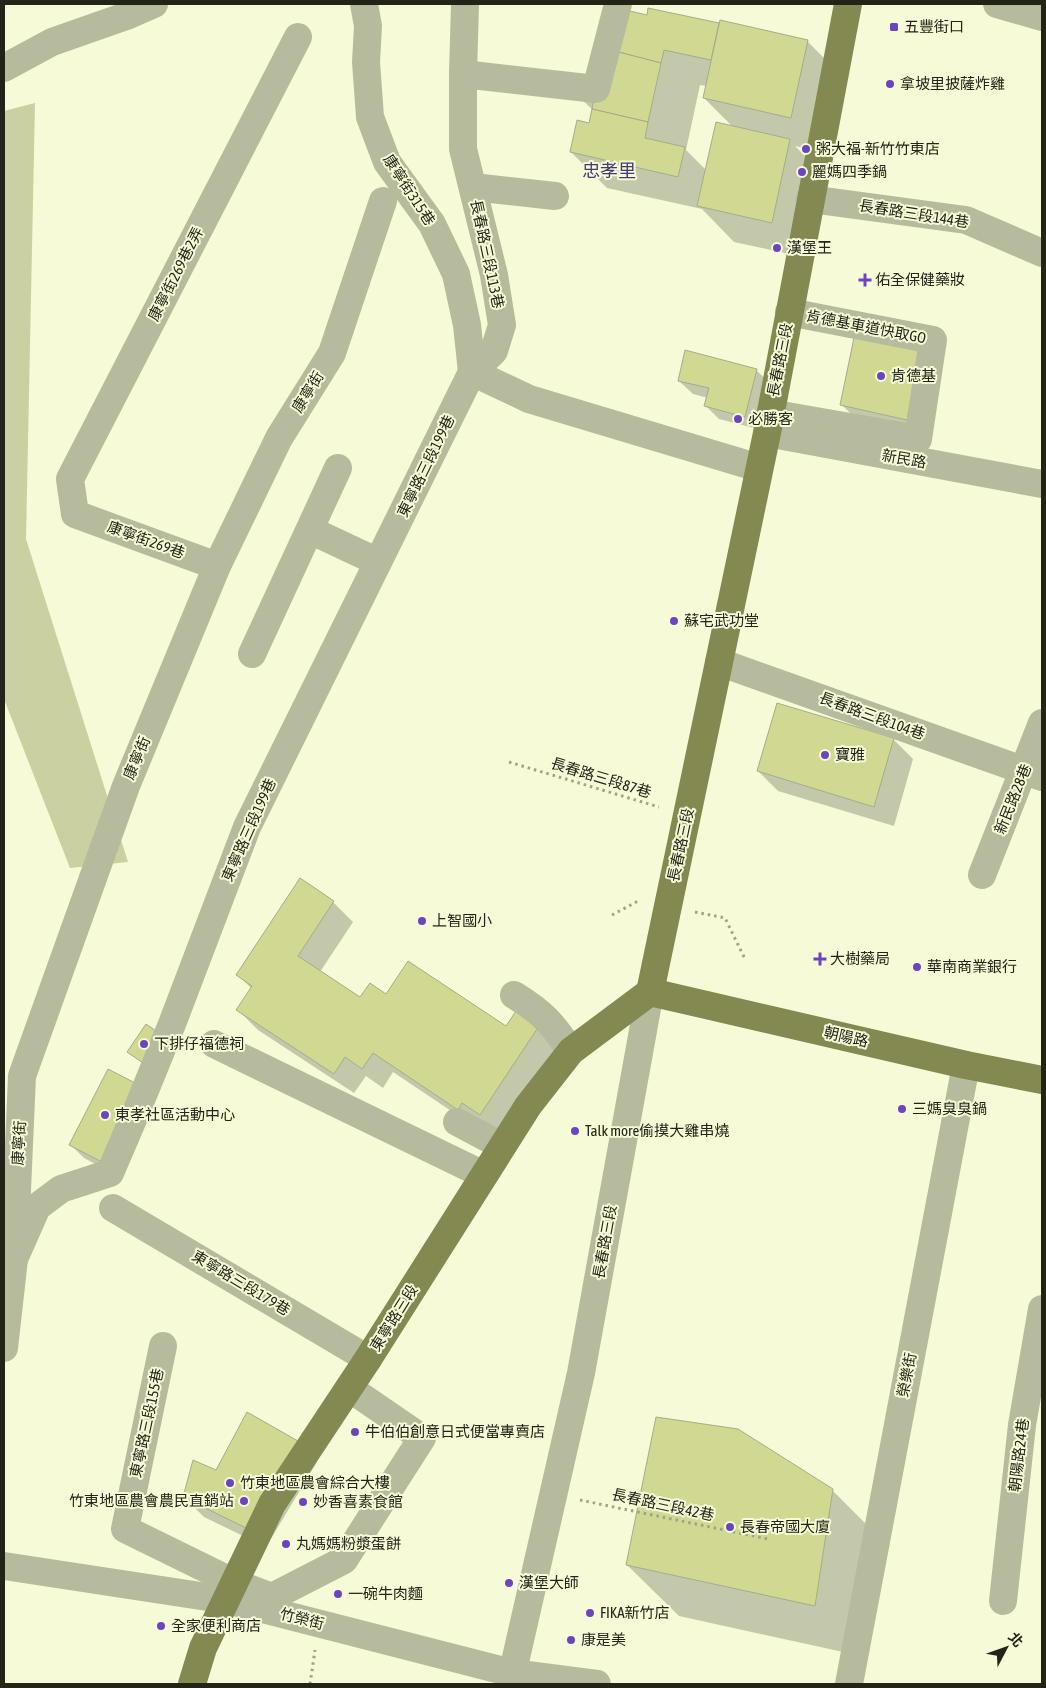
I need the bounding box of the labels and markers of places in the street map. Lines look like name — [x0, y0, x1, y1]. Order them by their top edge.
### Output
place label: 五豐街口 — [904, 18, 964, 35]
marker: 五豐街口 — [888, 21, 900, 33]
place label: 拿坡里披薩炸雞 — [900, 75, 1005, 92]
marker: 拿坡里披薩炸雞 — [884, 78, 896, 90]
place label: 粥大福-新竹竹東店 — [816, 140, 940, 157]
marker: 粥大福-新竹竹東店 — [800, 143, 812, 155]
place label: 麗媽四季鍋 — [812, 163, 887, 180]
marker: 麗媽四季鍋 — [796, 166, 808, 178]
place label: 漢堡王 — [787, 239, 832, 256]
marker: 漢堡王 — [771, 242, 783, 254]
place label: 佑全保健藥妝 — [875, 271, 965, 288]
marker: 佑全保健藥妝 — [859, 274, 871, 286]
place label: 肯德基 — [891, 367, 936, 384]
marker: 肯德基 — [875, 370, 887, 382]
place label: 必勝客 — [748, 410, 793, 427]
marker: 必勝客 — [732, 413, 744, 425]
place label: 蘇宅武功堂 — [684, 612, 759, 629]
marker: 蘇宅武功堂 — [668, 615, 680, 627]
place label: 寶雅 — [835, 746, 865, 763]
marker: 寶雅 — [819, 749, 831, 761]
place label: 上智國小 — [432, 912, 492, 929]
marker: 上智國小 — [416, 915, 428, 927]
place label: 大樹藥局 — [830, 950, 890, 967]
marker: 大樹藥局 — [814, 953, 826, 965]
place label: 華南商業銀行 — [927, 958, 1017, 975]
marker: 華南商業銀行 — [911, 961, 923, 973]
place label: 下排仔福德祠 — [154, 1035, 244, 1052]
marker: 下排仔福德祠 — [138, 1038, 150, 1050]
place label: 三媽臭臭鍋 — [912, 1100, 987, 1117]
marker: 三媽臭臭鍋 — [896, 1103, 908, 1115]
place label: 東孝社區活動中心 — [115, 1106, 235, 1123]
marker: 東孝社區活動中心 — [99, 1109, 111, 1121]
place label: Talk more偷摸大雞串燒 — [585, 1122, 729, 1139]
marker: Talk more偷摸大雞串燒 — [569, 1125, 581, 1137]
place label: 牛伯伯創意日式便當專賣店 — [365, 1423, 545, 1440]
marker: 牛伯伯創意日式便當專賣店 — [349, 1426, 361, 1438]
place label: 竹東地區農會綜合大樓 — [240, 1474, 390, 1491]
marker: 竹東地區農會綜合大樓 — [224, 1477, 236, 1489]
place label: 竹東地區農會農民直銷站 — [69, 1492, 234, 1509]
place label: 妙香喜素食館 — [313, 1493, 403, 1510]
marker: 竹東地區農會農民直銷站 — [238, 1495, 250, 1507]
marker: 妙香喜素食館 — [297, 1496, 309, 1508]
place label: 長春帝國大廈 — [740, 1518, 830, 1535]
marker: 長春帝國大廈 — [724, 1521, 736, 1533]
place label: 丸媽媽粉漿蛋餅 — [296, 1535, 401, 1552]
marker: 丸媽媽粉漿蛋餅 — [280, 1538, 292, 1550]
place label: 漢堡大師 — [519, 1574, 579, 1591]
marker: 漢堡大師 — [503, 1577, 515, 1589]
place label: 一碗牛肉麵 — [348, 1585, 423, 1602]
marker: 一碗牛肉麵 — [332, 1588, 344, 1600]
place label: FIKA新竹店 — [600, 1604, 670, 1621]
marker: FIKA新竹店 — [584, 1607, 596, 1619]
place label: 全家便利商店 — [171, 1617, 261, 1634]
marker: 全家便利商店 — [155, 1620, 167, 1632]
place label: 康是美 — [581, 1631, 626, 1648]
marker: 康是美 — [565, 1634, 577, 1646]

